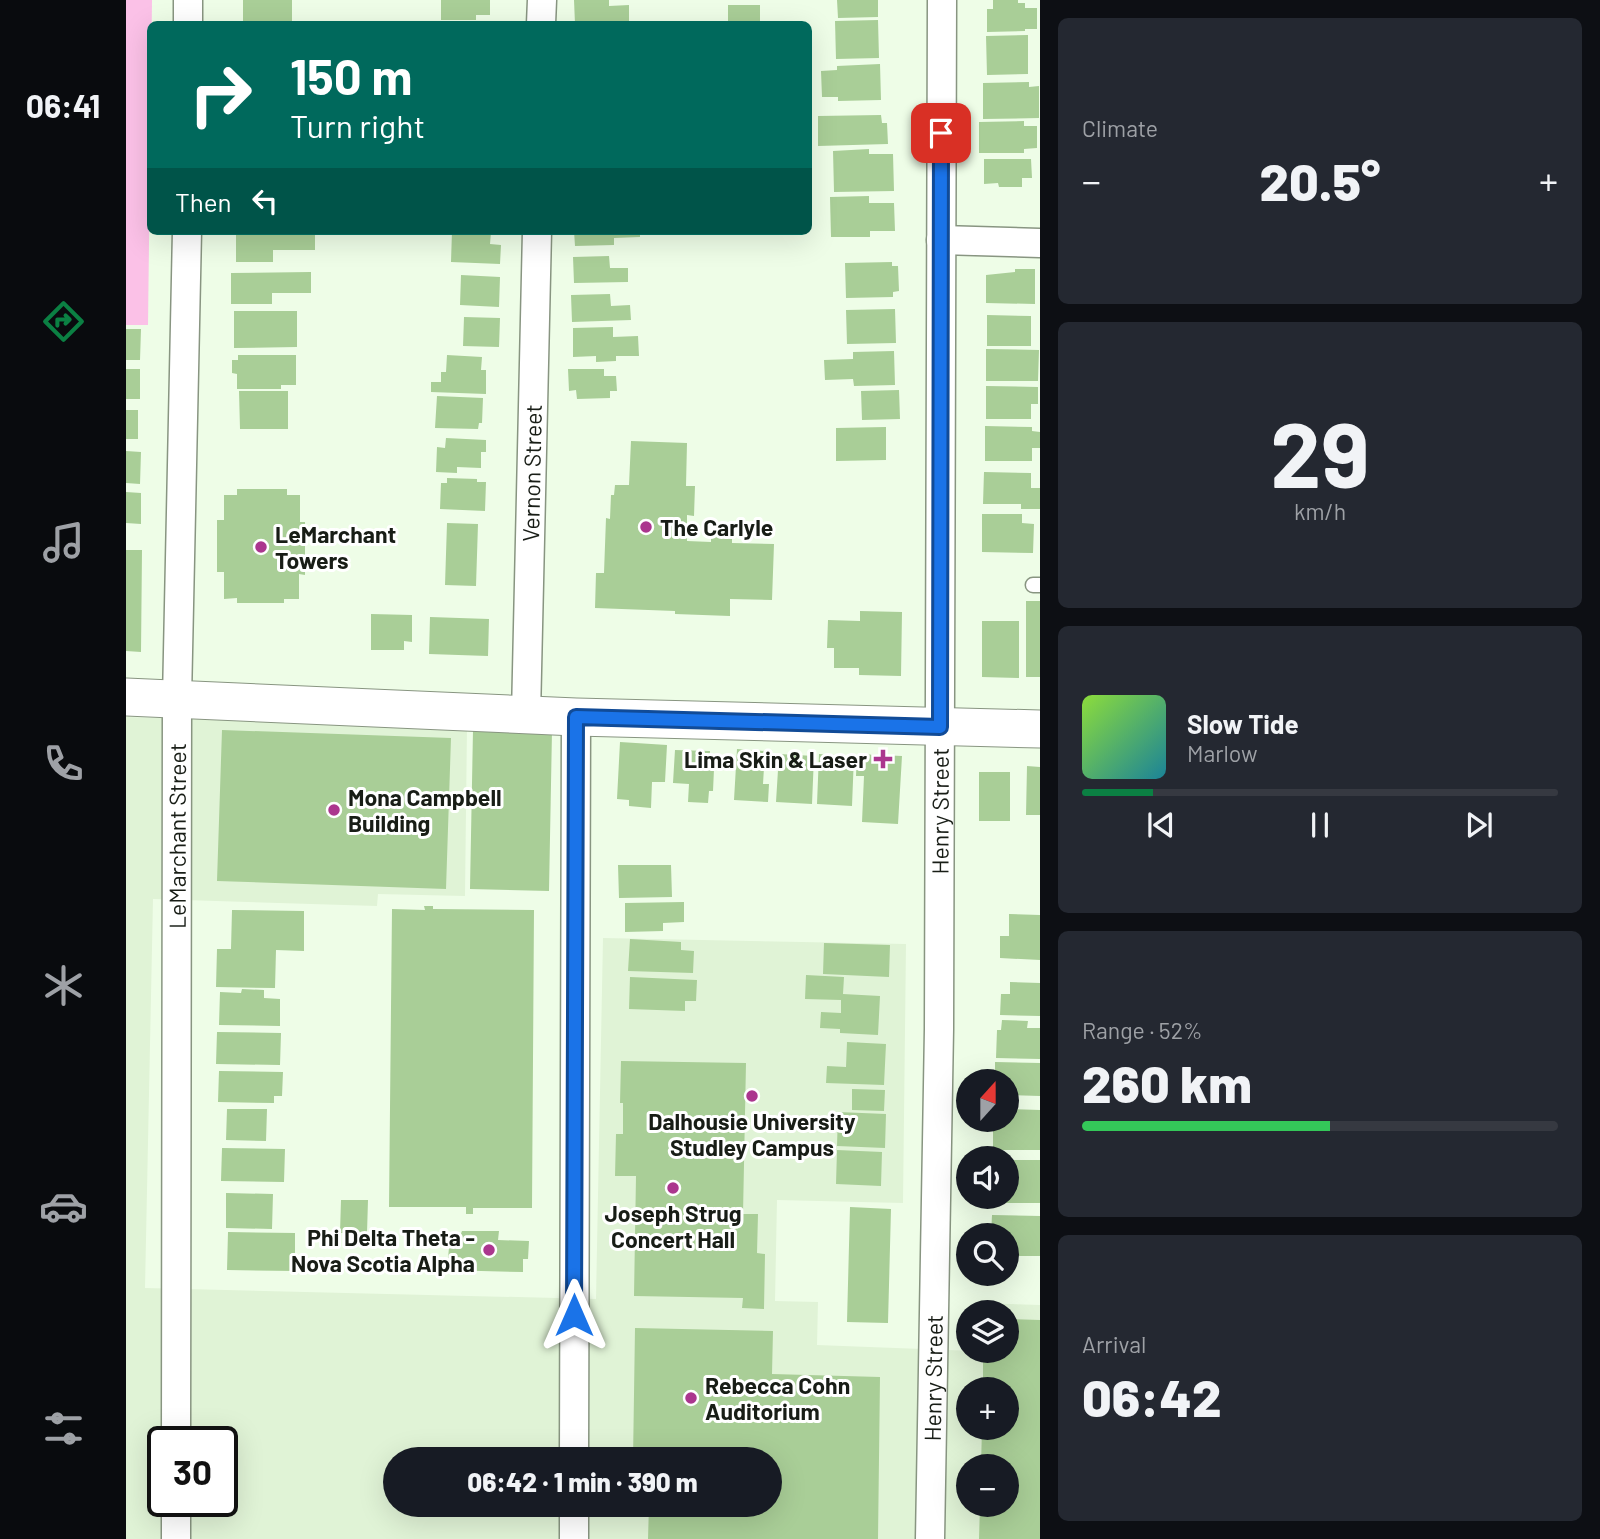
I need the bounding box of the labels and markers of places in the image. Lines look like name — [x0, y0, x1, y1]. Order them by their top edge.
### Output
pin — [911, 103, 971, 163]
place label: The Carlyle — [660, 513, 773, 541]
marker: The Carlyle — [638, 519, 654, 535]
place label: LeMarchant Towers — [275, 520, 396, 574]
marker: LeMarchant Towers — [253, 539, 269, 555]
place label: Lima Skin & Laser — [684, 745, 867, 773]
marker: Lima Skin & Laser — [873, 749, 893, 769]
place label: Mona Campbell Building — [348, 783, 502, 837]
marker: Mona Campbell Building — [326, 802, 342, 818]
marker: Dalhousie University Studley Campus — [744, 1088, 760, 1104]
place label: Dalhousie University Studley Campus — [648, 1107, 856, 1161]
marker: Joseph Strug Concert Hall — [665, 1180, 681, 1196]
place label: Joseph Strug Concert Hall — [604, 1199, 742, 1253]
place label: Phi Delta Theta - Nova Scotia Alpha — [291, 1223, 475, 1277]
marker: Phi Delta Theta - Nova Scotia Alpha — [481, 1242, 497, 1258]
place label: Rebecca Cohn Auditorium — [705, 1371, 850, 1425]
marker: Rebecca Cohn Auditorium — [683, 1390, 699, 1406]

